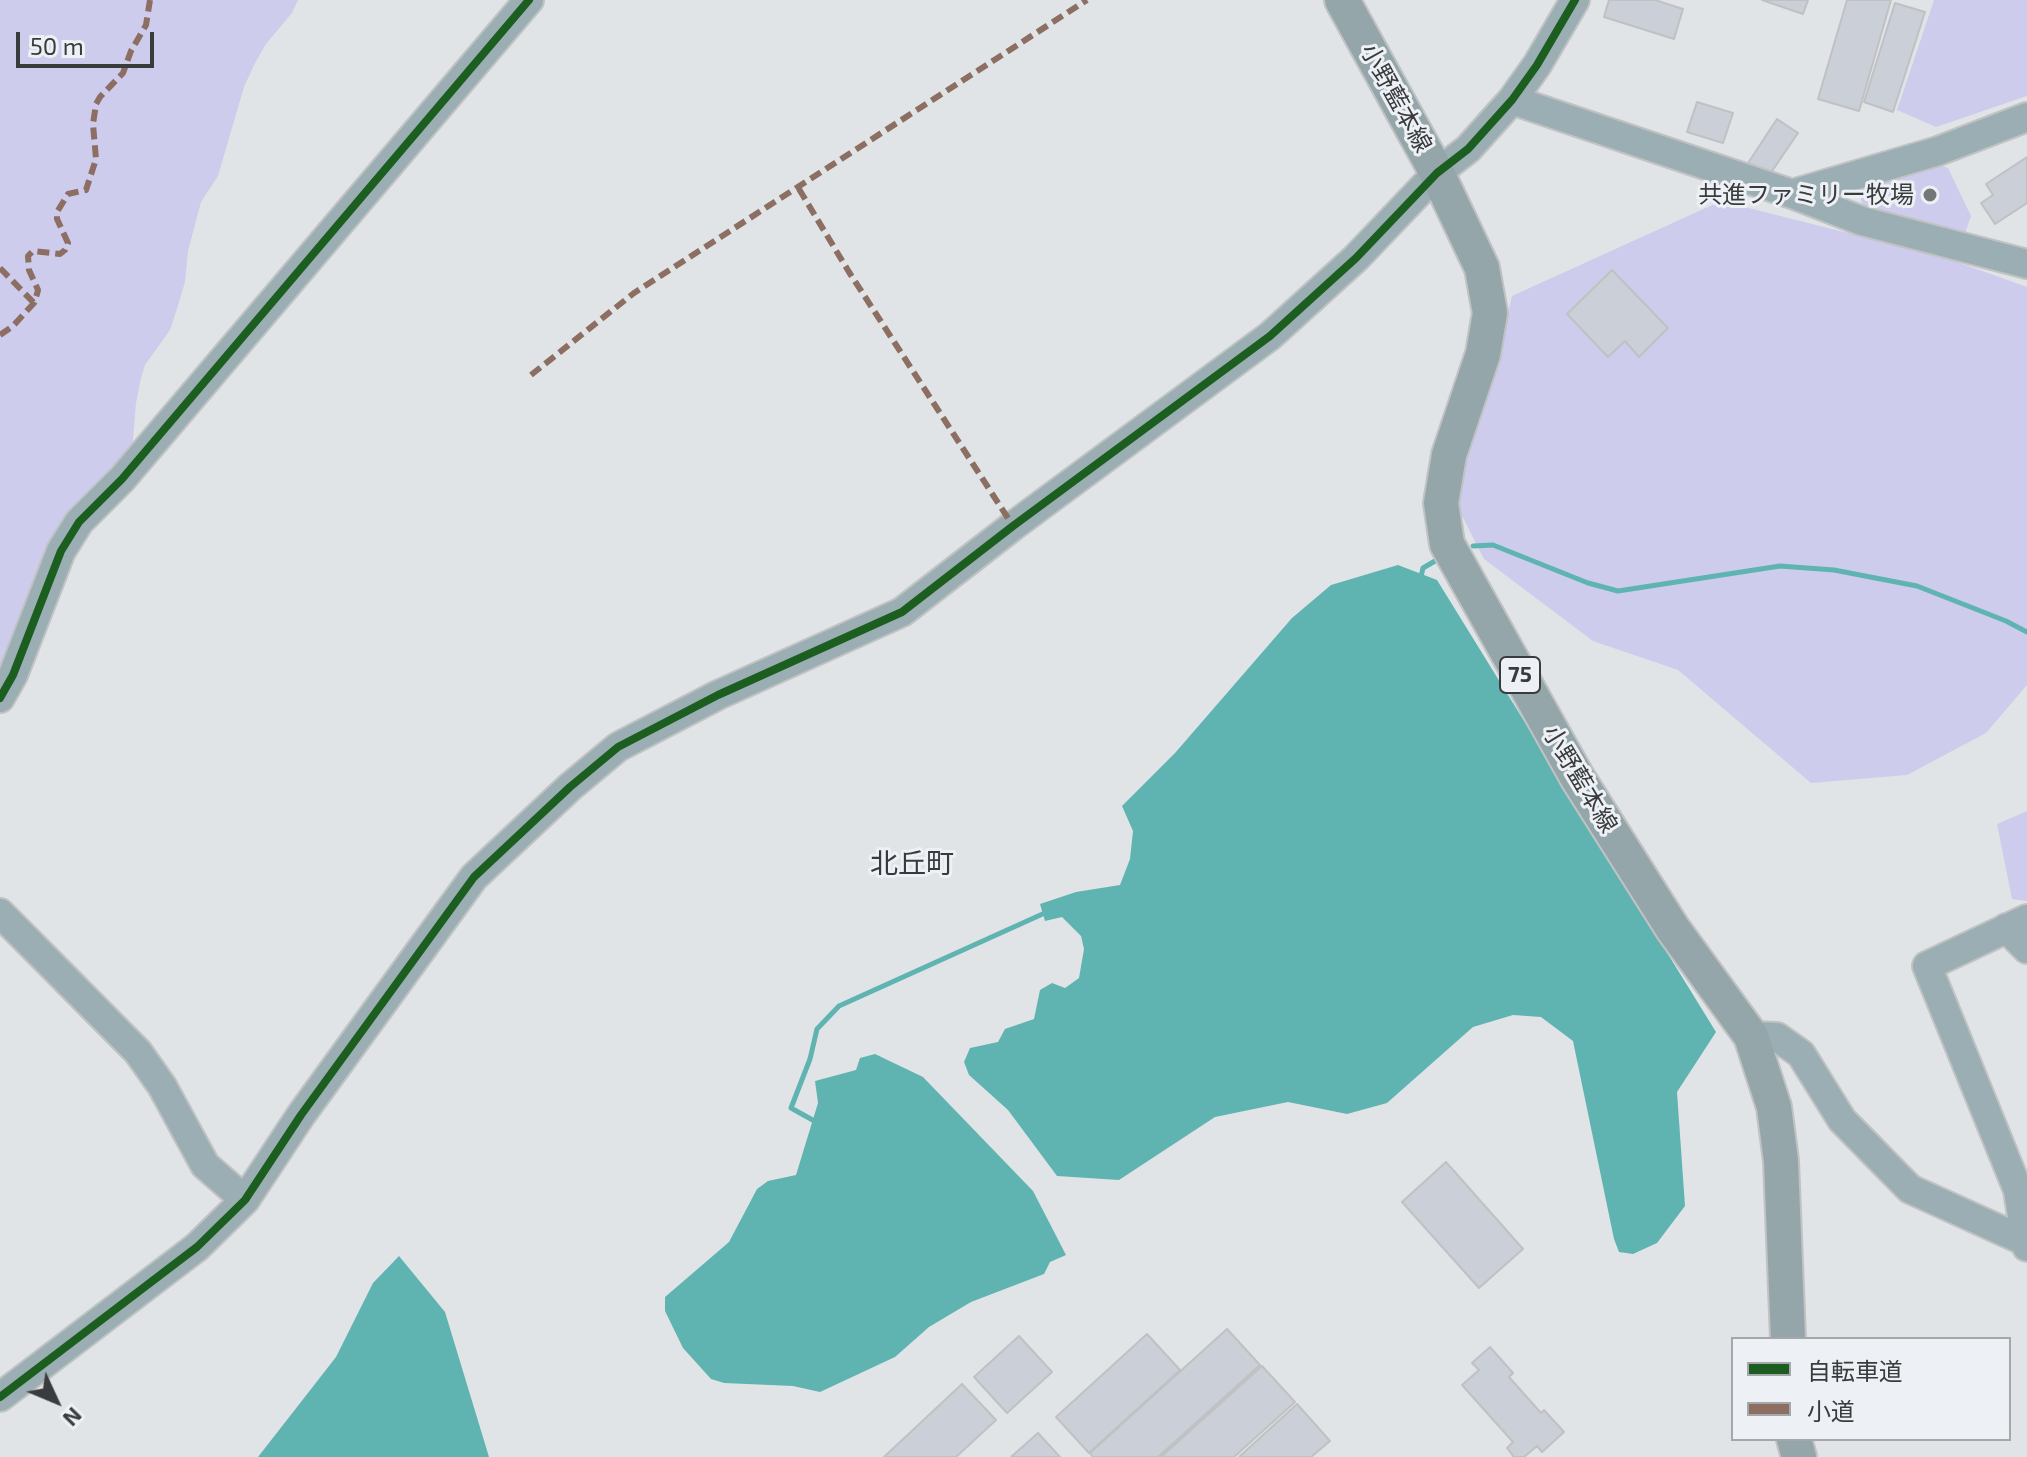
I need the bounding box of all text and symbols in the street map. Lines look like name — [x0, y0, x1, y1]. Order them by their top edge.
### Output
scale bar — [20, 16, 158, 66]
text: 50 m — [30, 31, 84, 60]
street label: 小野藍本線 — [1354, 39, 1438, 157]
place label: 共進ファミリー牧場 — [1698, 181, 1914, 209]
marker: 共進ファミリー牧場 — [1921, 186, 1939, 204]
road number: 75 — [1500, 657, 1540, 693]
street label: 小野藍本線 — [1537, 720, 1623, 838]
district label: 北丘町 — [870, 847, 954, 881]
legend — [1731, 1337, 2011, 1441]
text: 自転車道 — [1807, 1356, 1903, 1385]
north arrow — [16, 1361, 96, 1441]
text: 小道 — [1807, 1396, 1855, 1425]
text: N — [58, 1403, 88, 1432]

